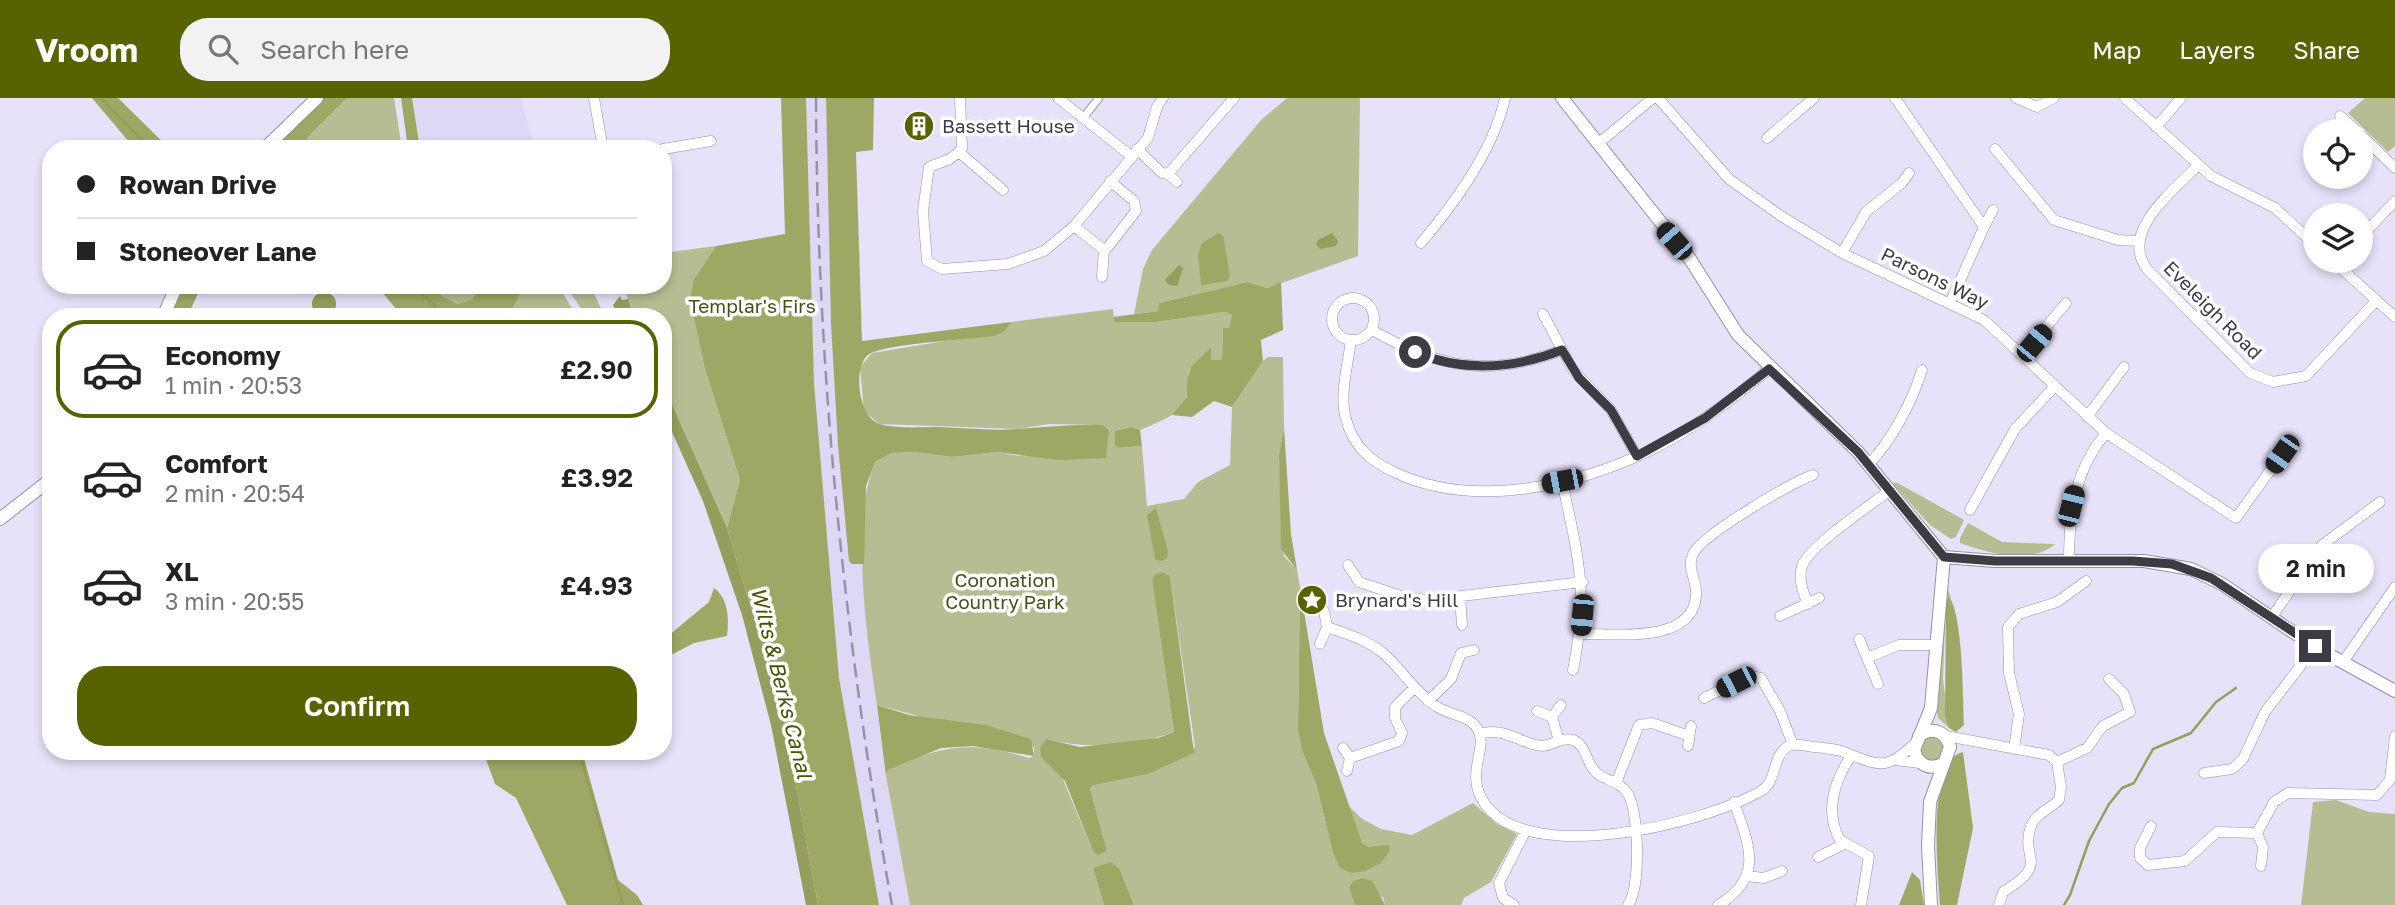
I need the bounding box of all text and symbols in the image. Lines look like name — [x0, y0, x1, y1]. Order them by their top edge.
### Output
search box — [180, 18, 670, 81]
text: Vroom — [35, 30, 138, 69]
icon: search — [204, 30, 242, 68]
text: Search here — [260, 34, 409, 65]
text: Map — [2092, 35, 2141, 64]
text: Layers — [2179, 35, 2255, 64]
text: Share — [2293, 35, 2360, 64]
building icon: Bassett House — [902, 109, 936, 143]
place label: Bassett House — [942, 114, 1075, 137]
map controls — [2303, 119, 2373, 273]
button: locate — [2303, 119, 2373, 189]
text: Rowan Drive — [119, 169, 277, 200]
button: layers — [2303, 203, 2373, 273]
car — [1653, 218, 1696, 264]
text: Stoneover Lane — [119, 236, 317, 267]
street label: Parsons Way — [1878, 242, 1993, 314]
street label: Eveleigh Road — [2159, 256, 2267, 364]
park label: Templar's Firs — [688, 294, 816, 317]
car — [2013, 320, 2056, 366]
route start — [1399, 336, 1431, 368]
icon: car — [81, 338, 144, 401]
text: Economy — [165, 340, 281, 371]
text: £2.90 — [560, 354, 633, 385]
text: 1 min · 20:53 — [165, 371, 302, 399]
car — [2262, 431, 2303, 477]
icon: car — [81, 446, 144, 509]
text: Comfort — [165, 448, 268, 479]
text: £3.92 — [561, 462, 633, 493]
car — [1540, 467, 1585, 495]
text: 2 min · 20:54 — [165, 479, 305, 507]
car — [2056, 483, 2087, 529]
callout: 2 min — [2257, 545, 2373, 594]
icon: car — [81, 554, 144, 617]
text: 2 min — [2286, 554, 2346, 582]
text: XL — [165, 556, 199, 587]
park label: Coronation Country Park — [945, 568, 1065, 613]
text: £4.93 — [560, 570, 633, 601]
place icon: Brynard's Hill — [1295, 583, 1329, 617]
water label: Wilts & Berks Canal — [746, 584, 819, 782]
text: 3 min · 20:55 — [165, 587, 304, 615]
place label: Brynard's Hill — [1335, 588, 1458, 611]
car — [1570, 593, 1595, 637]
route end — [2299, 630, 2331, 662]
car — [1713, 663, 1760, 701]
button: Confirm — [77, 666, 637, 746]

